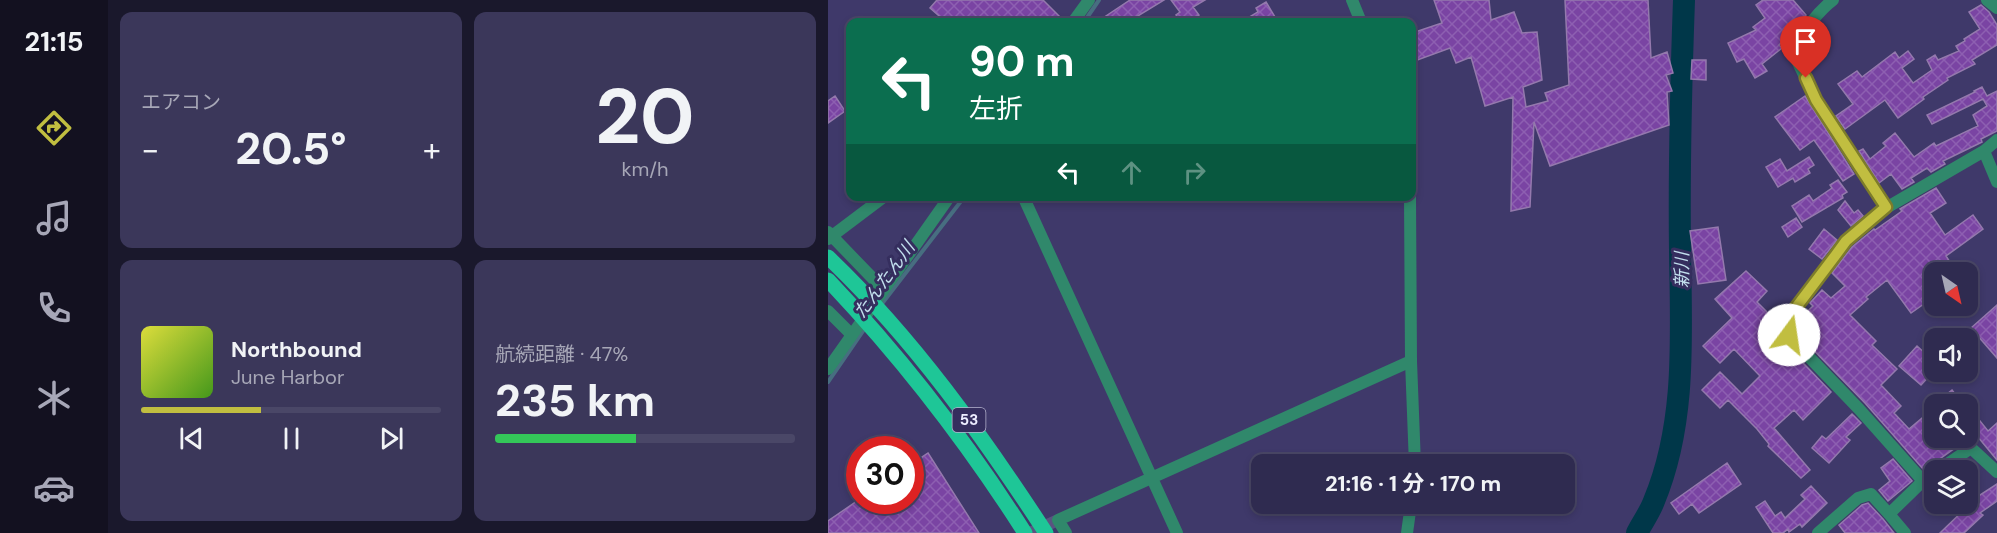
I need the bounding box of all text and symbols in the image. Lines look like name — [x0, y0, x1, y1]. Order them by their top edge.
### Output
pin — [1780, 16, 1831, 78]
text: 21:15 — [25, 24, 83, 59]
icon: arrive — [1789, 25, 1822, 58]
text: 90 m — [969, 34, 1075, 89]
icon: left — [870, 42, 948, 120]
text: 20 — [595, 66, 695, 167]
text: エアコン — [141, 89, 221, 115]
text: 左折 — [969, 91, 1023, 126]
icon: directions — [33, 107, 75, 149]
text: 20.5° — [235, 119, 347, 178]
text: − — [141, 128, 159, 171]
text: + — [423, 128, 441, 171]
text: km/h — [621, 156, 669, 182]
icon: left — [1052, 156, 1085, 189]
icon: ahead — [1115, 156, 1148, 189]
icon: right — [1178, 156, 1211, 189]
icon: music — [33, 197, 75, 239]
water label: たんたん川 — [848, 235, 921, 323]
water label: 新川 — [1670, 250, 1694, 288]
north arrow — [1924, 262, 1978, 316]
map controls — [1924, 262, 1978, 514]
icon: phone — [33, 287, 75, 329]
position arrow — [1757, 303, 1821, 367]
button: sound — [1924, 328, 1978, 382]
text: Northbound — [231, 335, 362, 364]
text: 航続距離 · 47% — [495, 341, 628, 367]
text: June Harbor — [231, 364, 344, 390]
text: 235 km — [495, 371, 655, 430]
icon: climate — [33, 377, 75, 419]
button: search — [1924, 394, 1978, 448]
road number: 53 — [952, 408, 986, 432]
icon: previous — [175, 422, 208, 455]
icon: pause — [275, 422, 308, 455]
icon: next — [375, 422, 408, 455]
speed limit sign: 30 — [846, 436, 924, 514]
button: layers — [1924, 460, 1978, 514]
icon: car — [33, 467, 75, 509]
text: 21:16 · 1 分 · 170 m — [1325, 469, 1501, 498]

